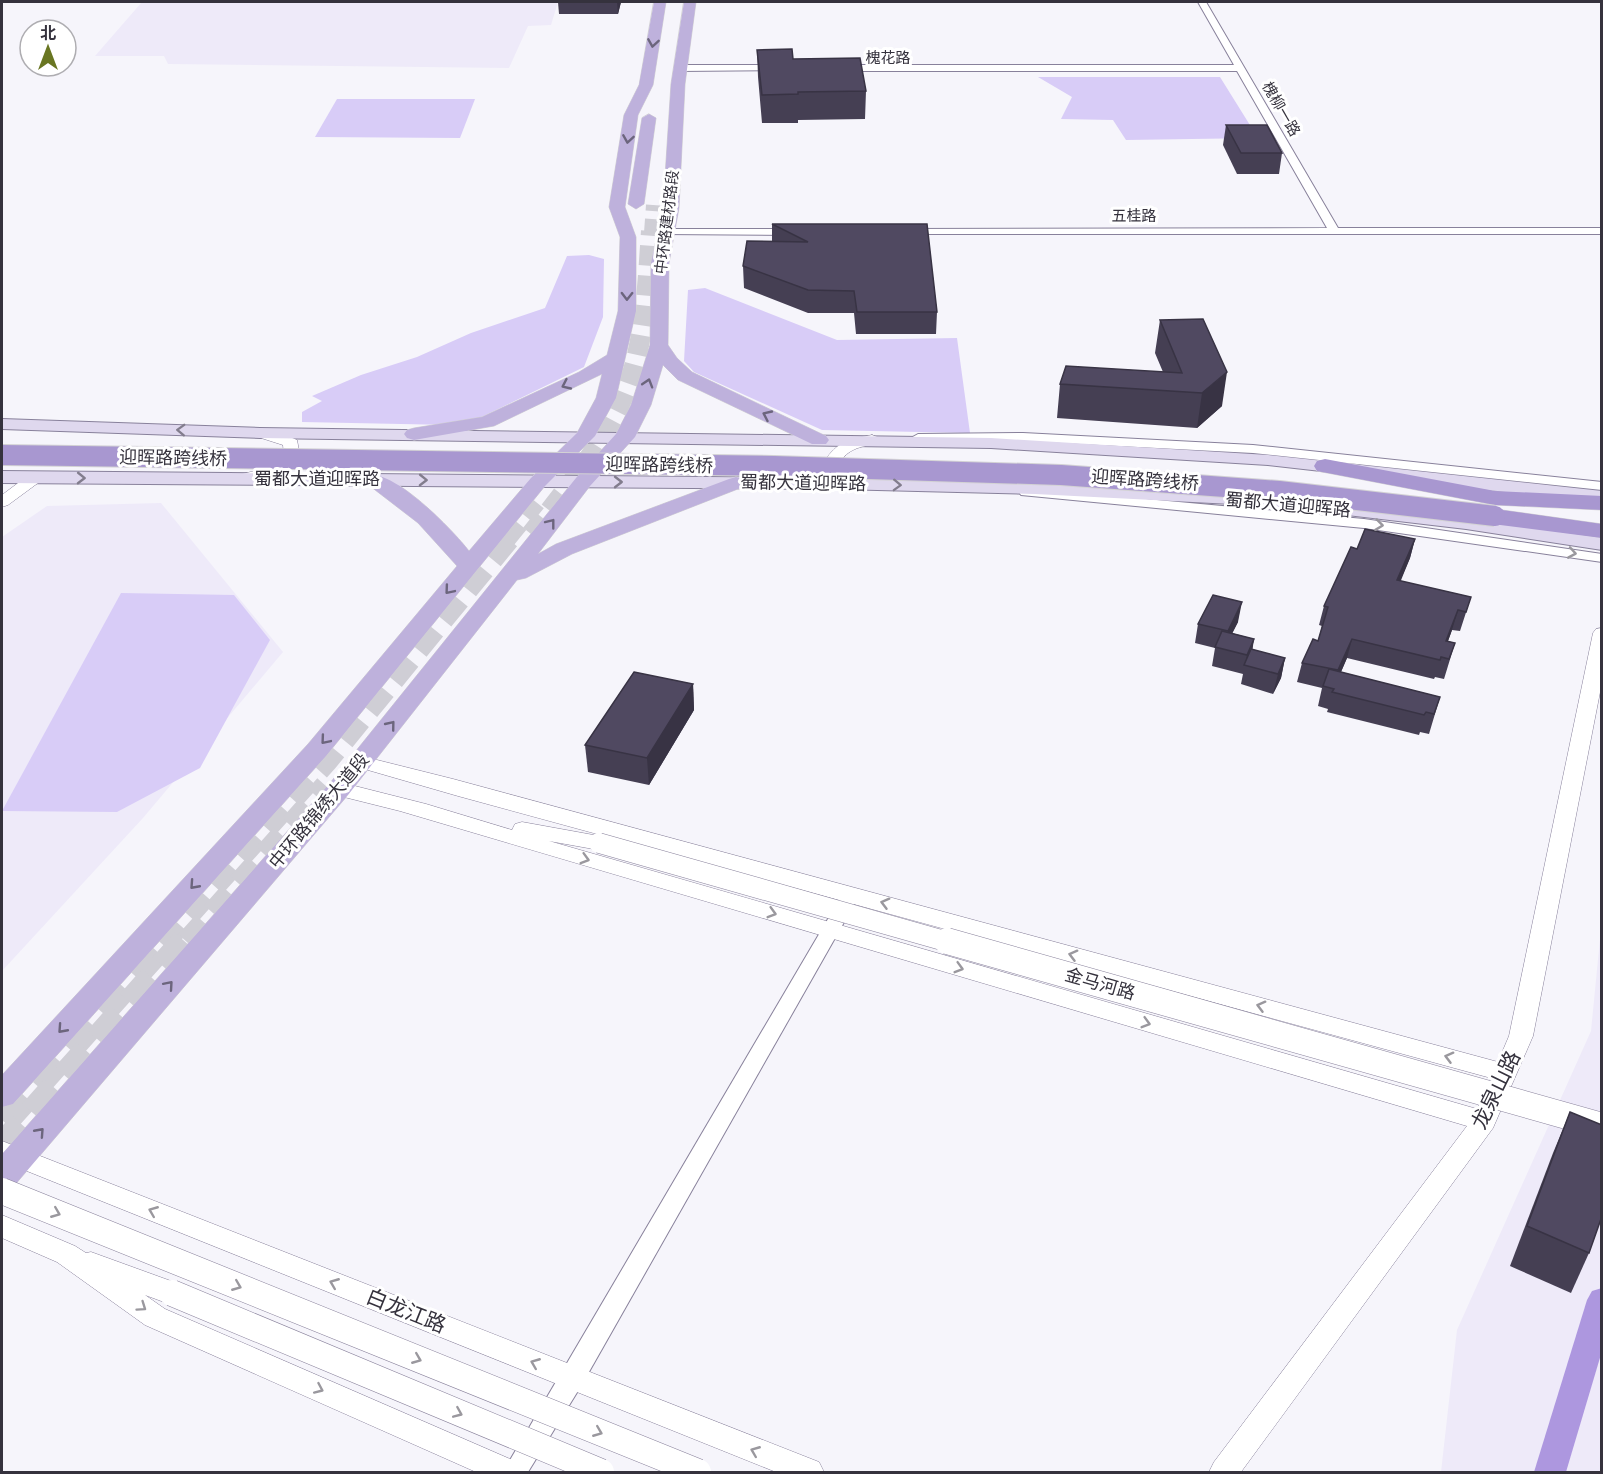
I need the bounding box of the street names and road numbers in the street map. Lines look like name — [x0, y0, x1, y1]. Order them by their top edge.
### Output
street label: 槐花路 — [865, 47, 911, 68]
street label: 槐柳一路 — [1257, 78, 1306, 140]
street label: 中环路建材路段 — [650, 169, 683, 275]
street label: 五桂路 — [1111, 205, 1157, 226]
street label: 迎晖路跨线桥 — [119, 444, 227, 470]
street label: 迎晖路跨线桥 — [605, 451, 713, 477]
street label: 迎晖路跨线桥 — [1090, 463, 1200, 495]
street label: 蜀都大道迎晖路 — [254, 466, 380, 490]
street label: 蜀都大道迎晖路 — [740, 469, 866, 495]
street label: 蜀都大道迎晖路 — [1224, 487, 1352, 521]
street label: 中环路锦绣大道段 — [263, 747, 374, 873]
street label: 金马河路 — [1062, 962, 1138, 1004]
street label: 龙泉山路 — [1464, 1046, 1526, 1133]
street label: 白龙江路 — [362, 1281, 451, 1339]

